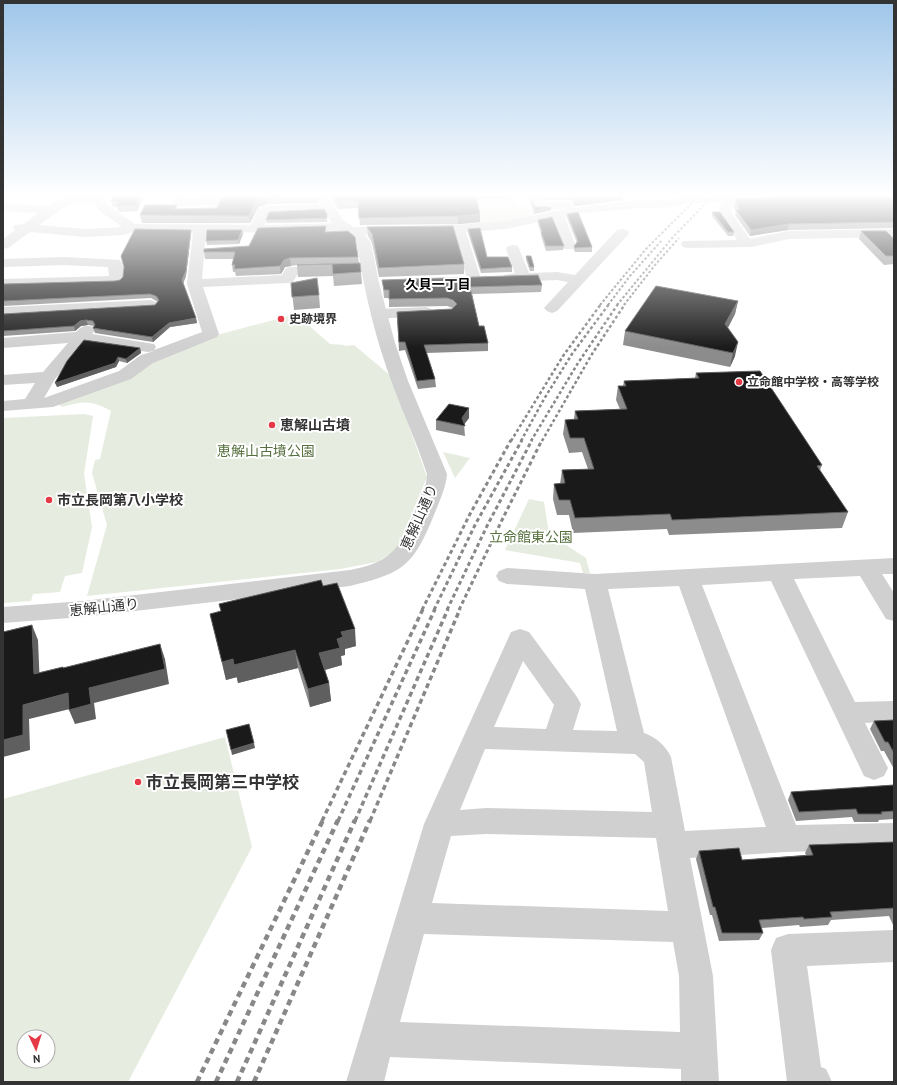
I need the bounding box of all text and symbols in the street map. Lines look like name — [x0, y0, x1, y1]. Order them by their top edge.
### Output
district label: 久貝一丁目 — [405, 276, 471, 293]
place label: 史跡境界 — [289, 311, 337, 326]
marker: 史跡境界 — [276, 314, 286, 324]
place label: 立命館中学校・高等学校 — [747, 374, 879, 389]
marker: 立命館中学校・高等学校 — [734, 377, 744, 387]
place label: 恵解山古墳 — [280, 416, 350, 434]
marker: 恵解山古墳 — [267, 420, 277, 430]
park label: 恵解山古墳公園 — [217, 442, 315, 460]
street label: 恵解山通り — [397, 481, 441, 553]
place label: 市立長岡第八小学校 — [57, 491, 183, 509]
marker: 市立長岡第八小学校 — [44, 495, 54, 505]
park label: 立命館東公園 — [489, 528, 573, 546]
street label: 恵解山通り — [68, 594, 140, 620]
place label: 市立長岡第三中学校 — [146, 771, 299, 793]
marker: 市立長岡第三中学校 — [133, 777, 143, 787]
north arrow — [16, 1029, 56, 1069]
text: N — [33, 1052, 41, 1066]

